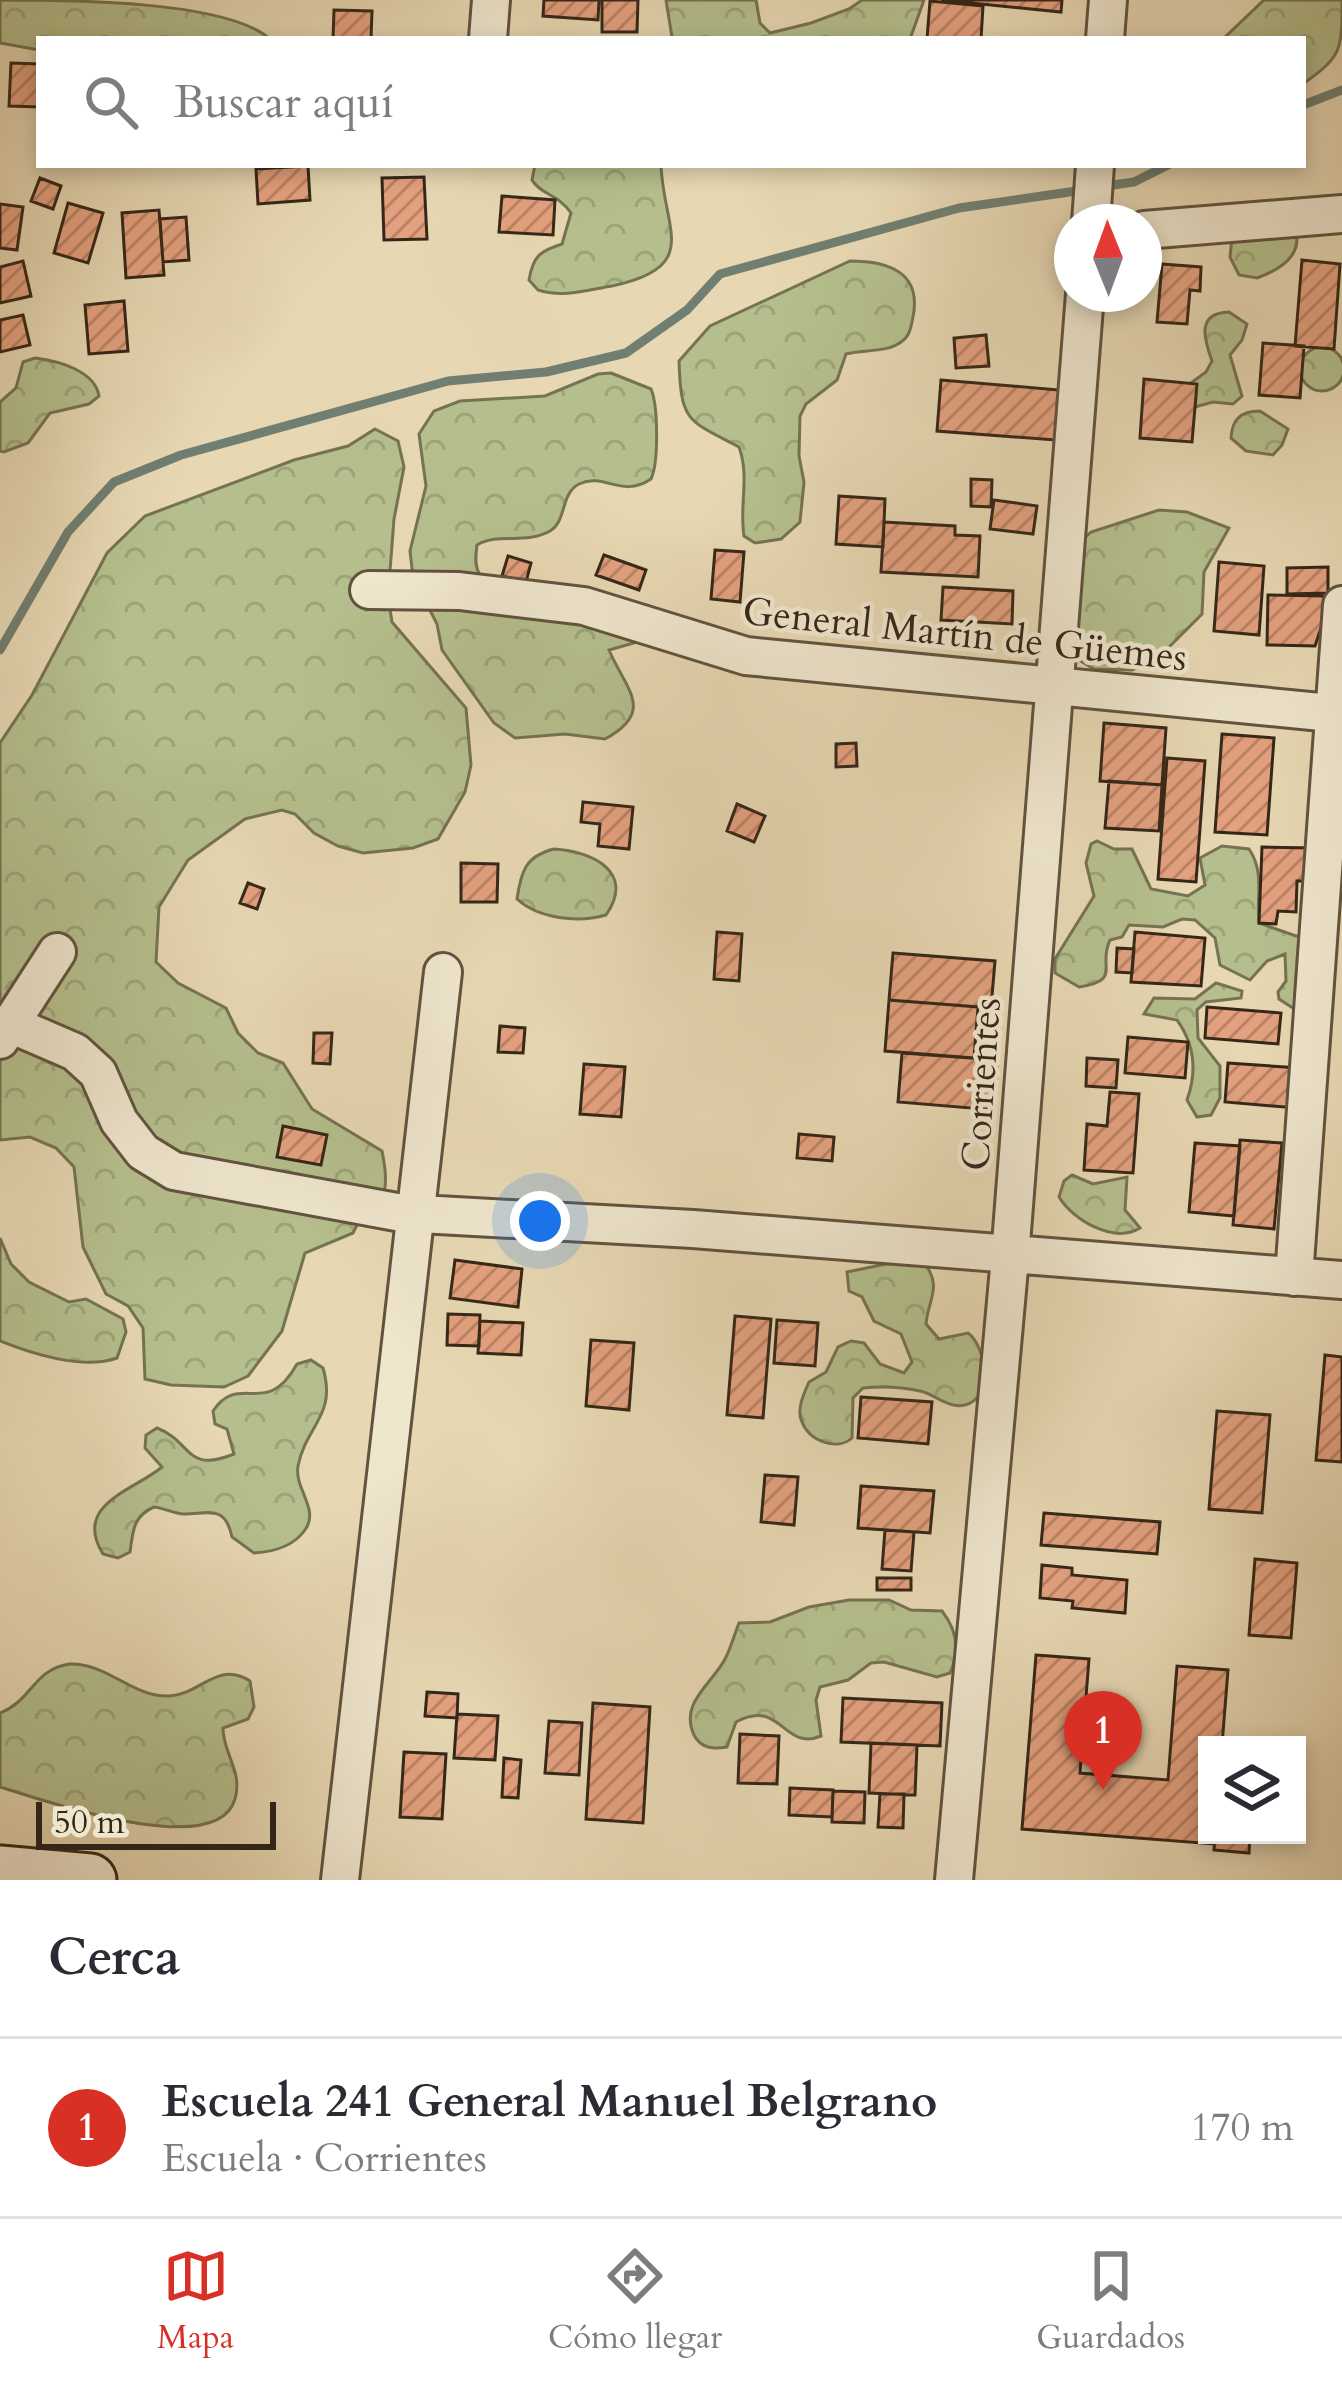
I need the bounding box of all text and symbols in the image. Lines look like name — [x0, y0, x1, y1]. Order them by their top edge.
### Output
search box — [36, 36, 1306, 168]
icon: search — [78, 69, 144, 135]
text: Buscar aquí — [174, 72, 394, 133]
north arrow — [1054, 204, 1162, 312]
street label: General Martín de Güemes — [740, 585, 1190, 684]
street label: Corrientes — [949, 996, 1014, 1172]
your location — [510, 1191, 570, 1251]
pin: 1 — [1064, 1691, 1142, 1790]
map controls — [1198, 1736, 1306, 1844]
button: layers — [1198, 1736, 1306, 1844]
scale bar — [36, 1796, 276, 1849]
text: 50 m — [54, 1800, 125, 1845]
text: Cerca — [48, 1923, 180, 1993]
text: Escuela 241 General Manuel Belgrano — [162, 2071, 937, 2132]
text: 1 — [77, 2101, 97, 2154]
text: 170 m — [1191, 2101, 1294, 2154]
text: Escuela · Corrientes — [162, 2132, 487, 2185]
tab: Mapa — [157, 2243, 234, 2360]
tab: Cómo llegar — [548, 2243, 722, 2360]
tab: Guardados — [1036, 2243, 1185, 2360]

